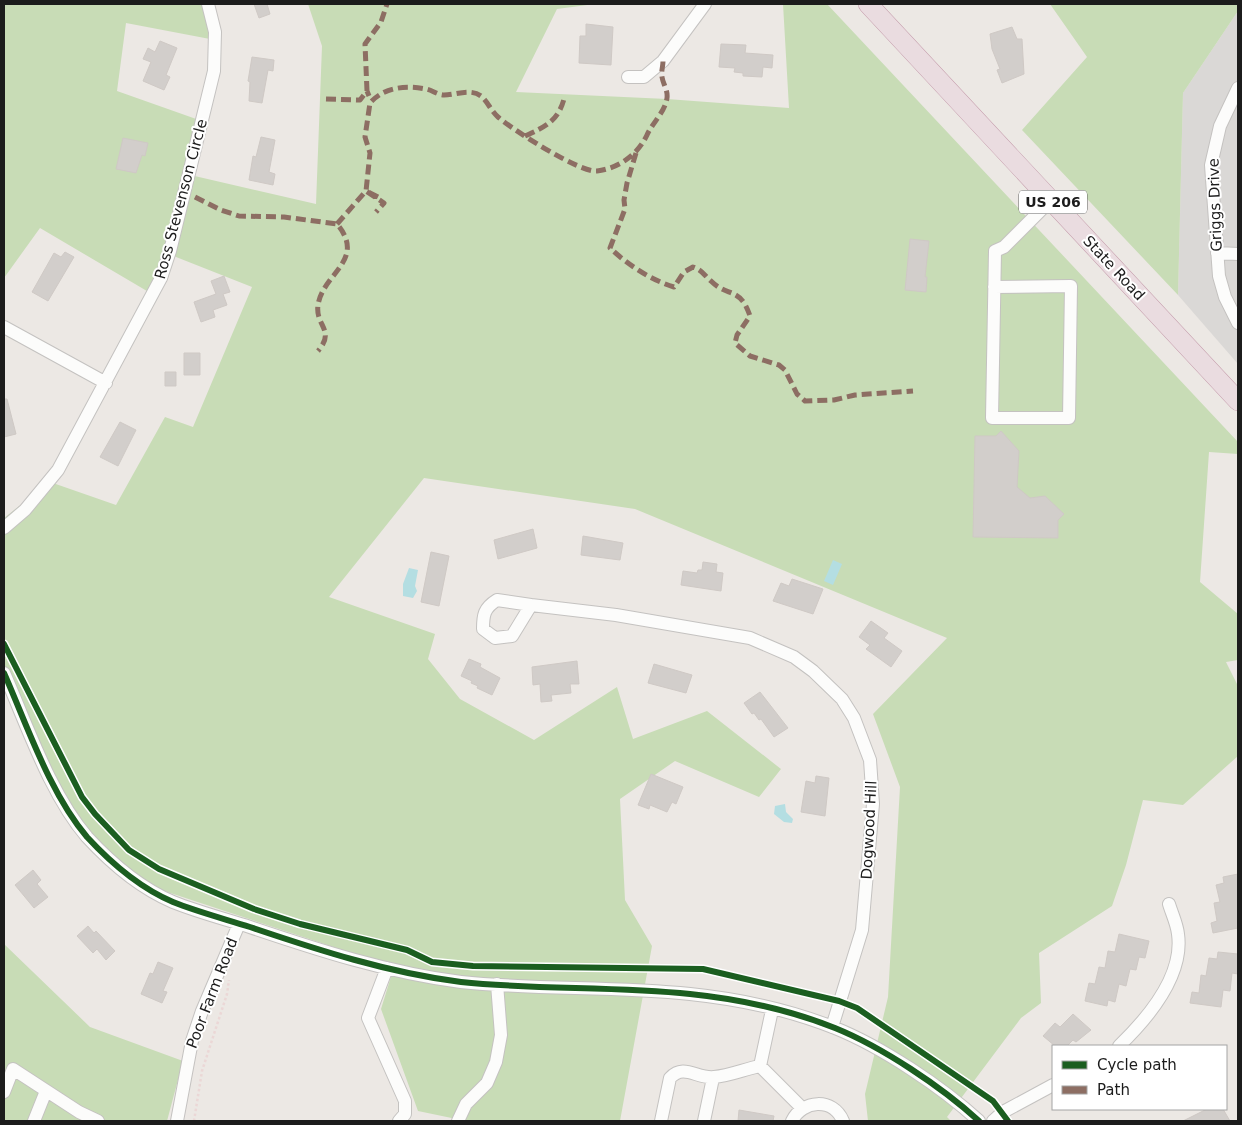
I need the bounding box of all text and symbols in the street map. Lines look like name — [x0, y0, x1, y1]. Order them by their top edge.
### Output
street label: Ross Stevenson Circle — [151, 117, 211, 281]
street label: Griggs Drive — [1204, 158, 1226, 252]
road number: US 206 — [1019, 190, 1087, 213]
street label: State Road — [1079, 232, 1149, 304]
street label: Dogwood Hill — [857, 780, 881, 880]
street label: Poor Farm Road — [183, 935, 241, 1051]
legend — [1052, 1045, 1227, 1110]
text: Cycle path — [1097, 1056, 1177, 1074]
text: Path — [1097, 1081, 1130, 1099]

